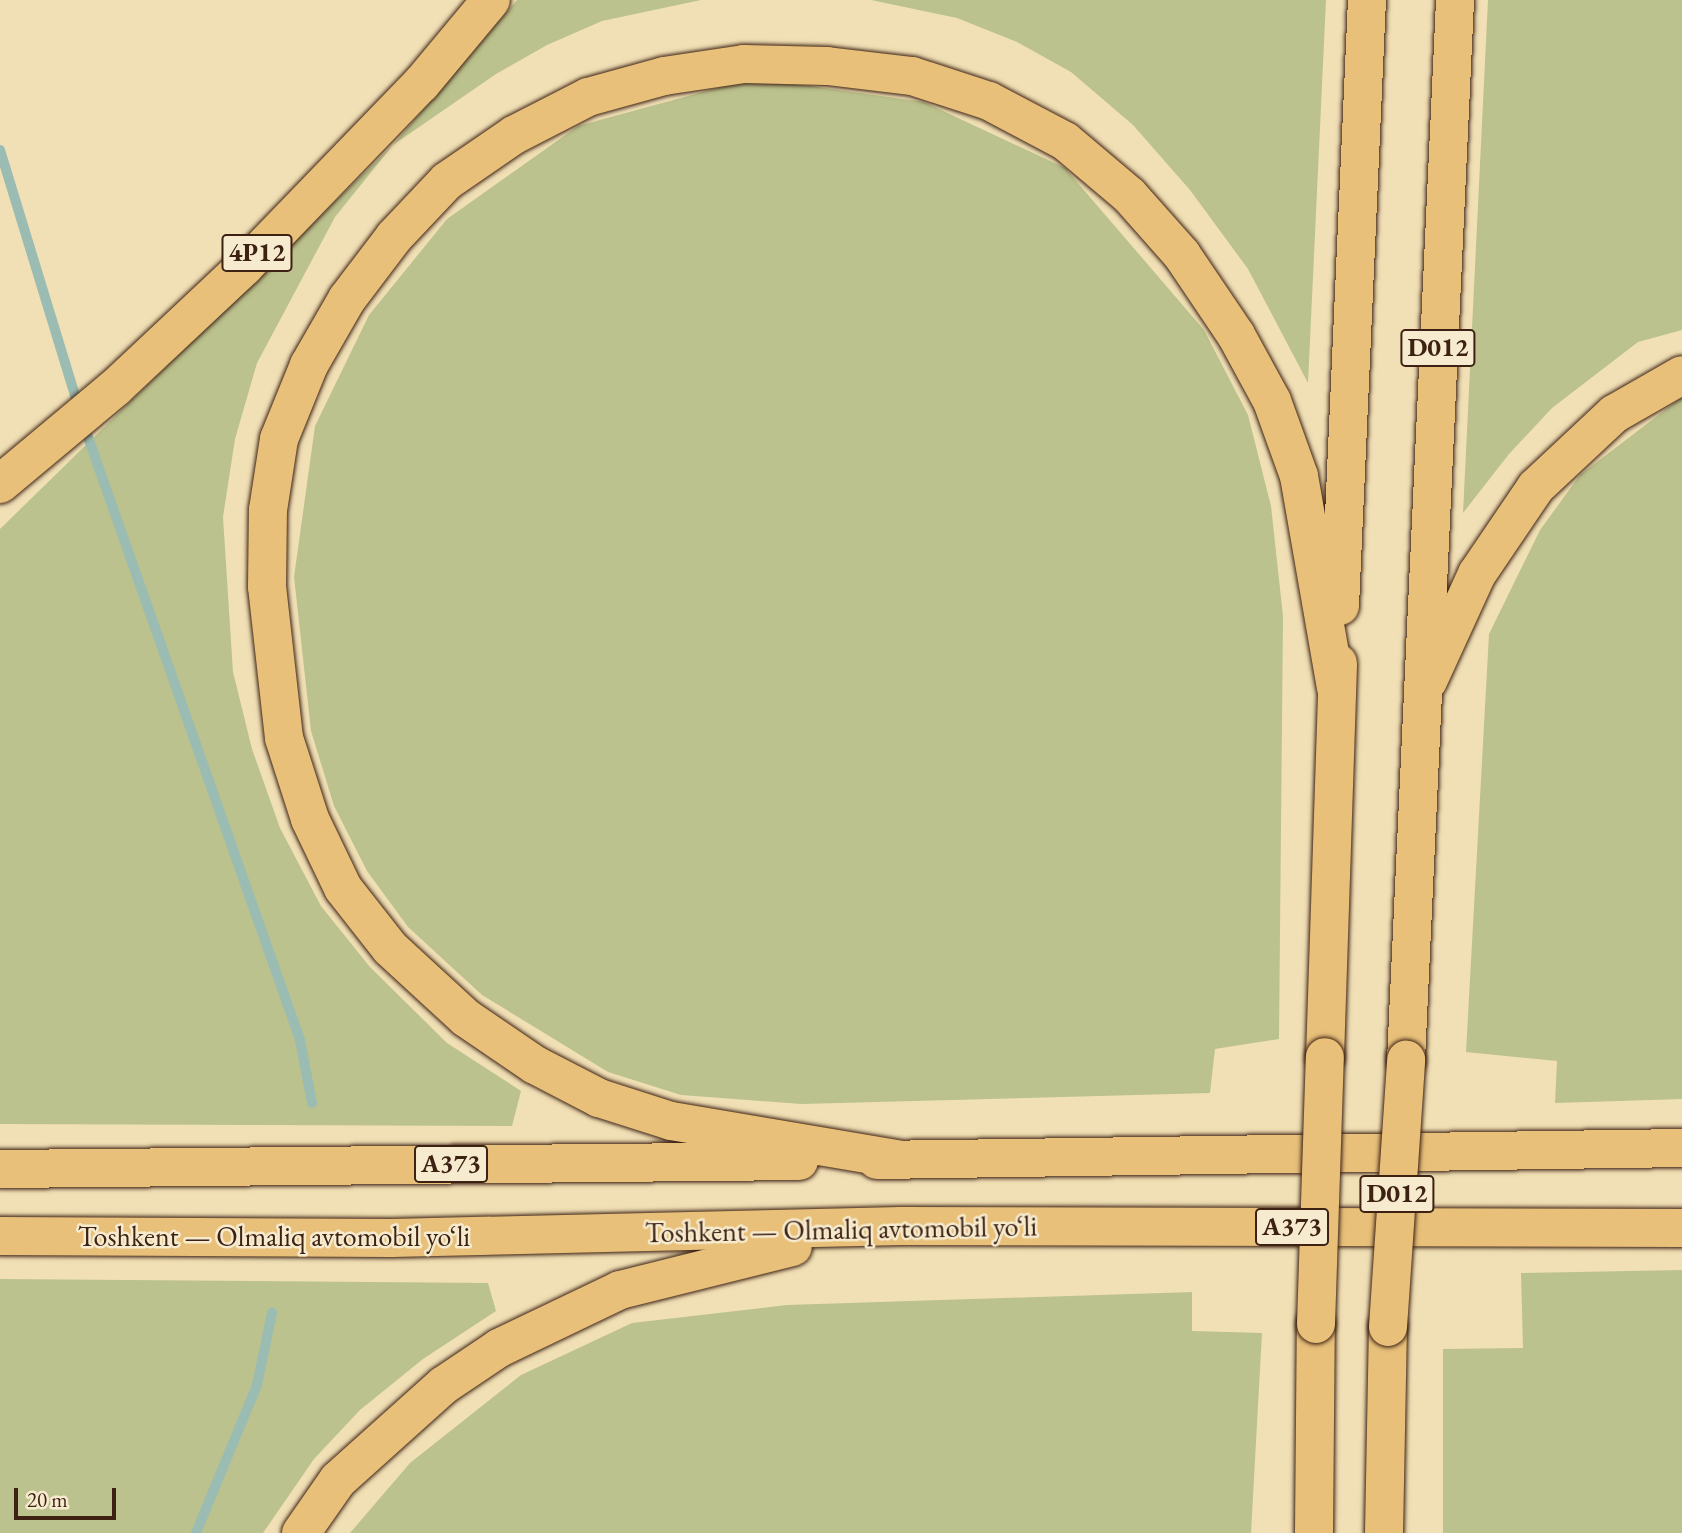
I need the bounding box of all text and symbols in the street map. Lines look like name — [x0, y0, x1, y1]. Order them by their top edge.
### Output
road number: 4P12 — [220, 230, 294, 276]
road number: D012 — [1400, 326, 1476, 370]
road number: A373 — [412, 1142, 490, 1186]
road number: D012 — [1358, 1172, 1436, 1217]
road number: A373 — [1254, 1204, 1330, 1250]
street label: Toshkent — Olmaliq avtomobil yo‘li — [645, 1209, 1037, 1249]
street label: Toshkent — Olmaliq avtomobil yo‘li — [78, 1219, 470, 1253]
scale bar — [18, 1474, 119, 1518]
text: 20 m — [27, 1486, 68, 1513]

